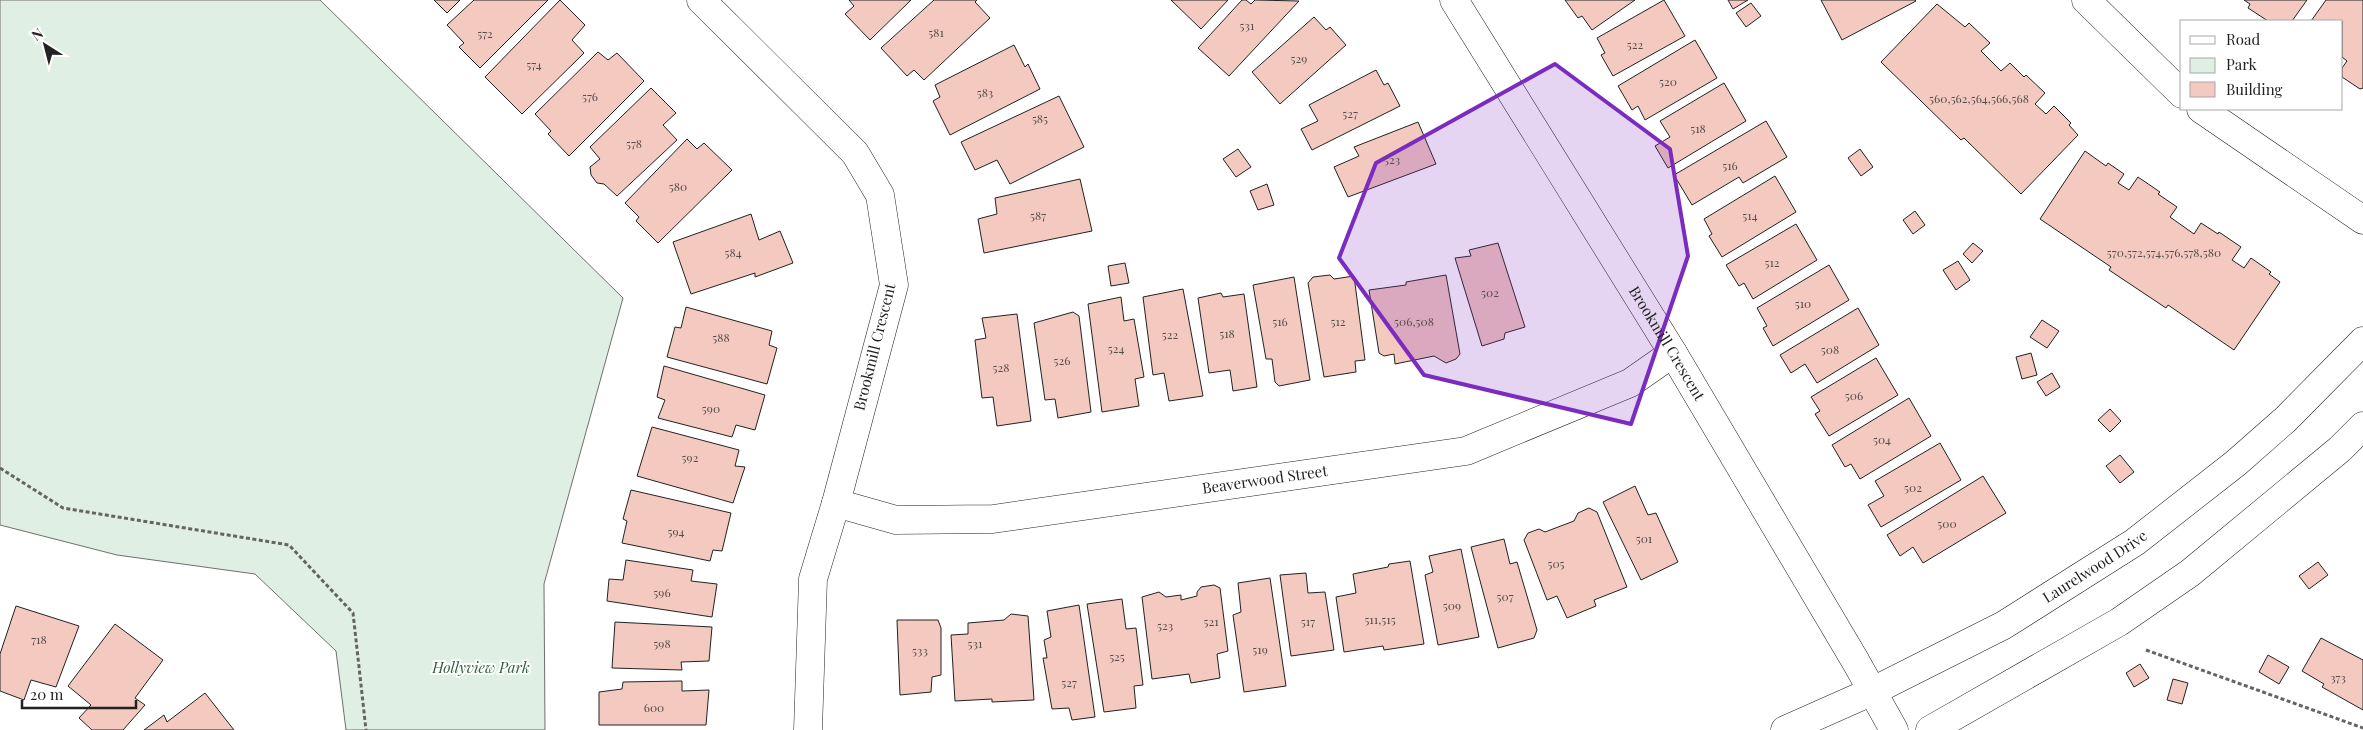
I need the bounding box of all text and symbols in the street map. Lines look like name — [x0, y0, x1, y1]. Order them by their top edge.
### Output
house number: 531 — [1240, 17, 1255, 33]
north arrow — [20, 20, 70, 70]
legend — [2180, 20, 2343, 110]
text: N — [27, 23, 47, 45]
house number: 581 — [928, 24, 944, 40]
house number: 572 — [477, 25, 493, 41]
text: Road — [2226, 29, 2260, 49]
house number: 522 — [1627, 36, 1643, 52]
house number: 529 — [1291, 50, 1307, 66]
text: Park — [2226, 54, 2258, 74]
house number: 574 — [526, 56, 542, 72]
house number: 520 — [1659, 73, 1677, 89]
text: Building — [2226, 79, 2283, 99]
house number: 583 — [977, 84, 993, 100]
house number: 576 — [582, 88, 598, 104]
house number: 560,562,564,566,568 — [1929, 90, 2029, 106]
house number: 527 — [1342, 105, 1358, 121]
house number: 585 — [1032, 110, 1048, 126]
house number: 518 — [1690, 120, 1706, 136]
house number: 578 — [626, 135, 642, 151]
house number: 523 — [1384, 151, 1400, 167]
house number: 516 — [1722, 157, 1738, 173]
house number: 580 — [669, 178, 687, 194]
house number: 587 — [1030, 207, 1046, 223]
house number: 514 — [1742, 207, 1758, 223]
house number: 584 — [724, 244, 742, 260]
house number: 570,572,574,576,578,580 — [2107, 244, 2221, 260]
house number: 512 — [1764, 254, 1780, 270]
street label: Brookmill Crescent — [849, 280, 900, 412]
street label: Brookmill Crescent — [1625, 282, 1710, 405]
house number: 502 — [1481, 284, 1499, 300]
house number: 510 — [1795, 295, 1811, 311]
house number: 516 — [1272, 313, 1288, 329]
house number: 512 — [1330, 313, 1346, 329]
house number: 506,508 — [1394, 313, 1434, 329]
house number: 518 — [1219, 325, 1235, 341]
house number: 522 — [1162, 326, 1178, 342]
house number: 588 — [712, 329, 730, 345]
house number: 524 — [1108, 340, 1124, 356]
house number: 508 — [1821, 341, 1839, 357]
house number: 526 — [1054, 352, 1070, 368]
house number: 528 — [993, 359, 1009, 375]
house number: 506 — [1845, 387, 1863, 403]
house number: 590 — [702, 400, 720, 416]
house number: 504 — [1873, 431, 1891, 447]
house number: 592 — [682, 449, 699, 465]
street label: Beaverwood Street — [1201, 460, 1329, 498]
house number: 502 — [1904, 479, 1922, 495]
house number: 500 — [1937, 515, 1957, 531]
house number: 594 — [667, 523, 685, 539]
street label: Laurelwood Drive — [2039, 525, 2151, 607]
house number: 501 — [1636, 530, 1653, 546]
house number: 505 — [1547, 555, 1565, 571]
house number: 596 — [653, 584, 671, 600]
house number: 507 — [1496, 588, 1514, 604]
house number: 509 — [1443, 597, 1461, 613]
house number: 511,515 — [1364, 611, 1396, 627]
house number: 521 — [1203, 613, 1219, 629]
house number: 517 — [1301, 613, 1315, 629]
house number: 523 — [1157, 617, 1173, 633]
house number: 718 — [31, 631, 47, 647]
house number: 598 — [653, 635, 671, 651]
house number: 531 — [968, 635, 983, 651]
house number: 519 — [1252, 641, 1268, 657]
house number: 533 — [912, 642, 928, 658]
house number: 525 — [1109, 648, 1125, 664]
park label: Hollyview Park — [431, 657, 530, 677]
house number: 373 — [2330, 669, 2346, 685]
house number: 527 — [1061, 674, 1077, 690]
scale bar — [22, 678, 136, 710]
text: 20 m — [30, 684, 64, 704]
house number: 600 — [644, 699, 664, 715]

